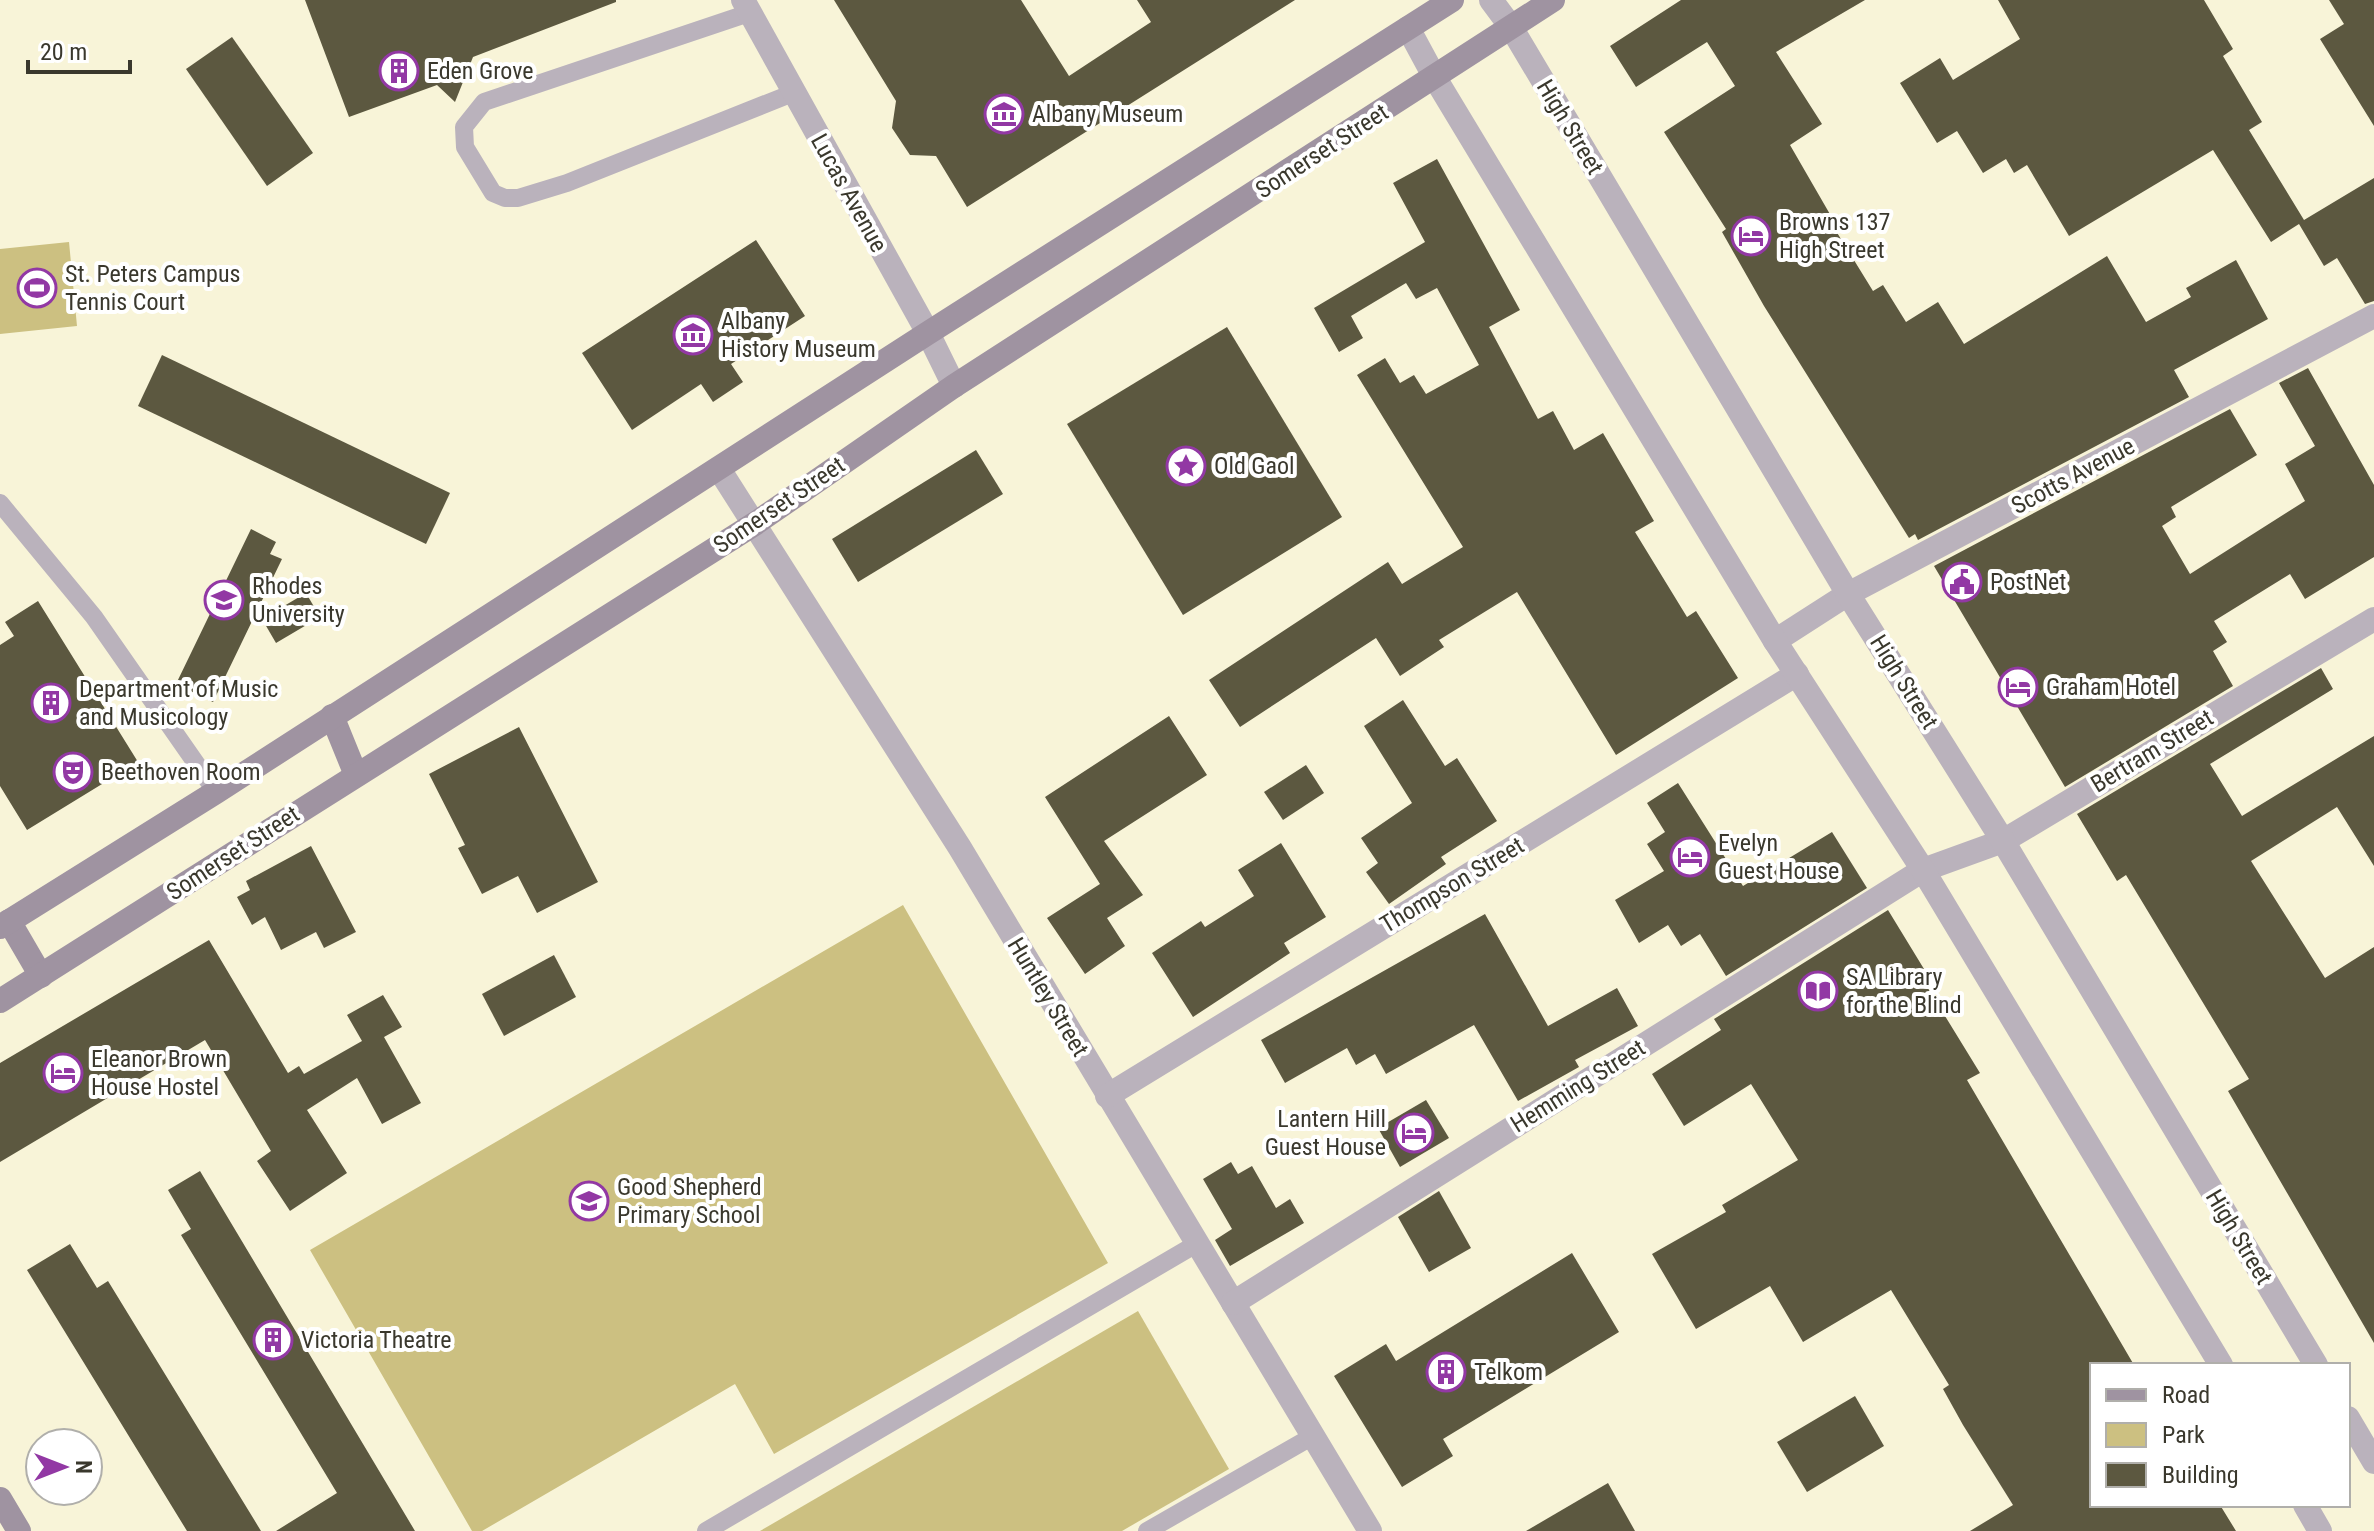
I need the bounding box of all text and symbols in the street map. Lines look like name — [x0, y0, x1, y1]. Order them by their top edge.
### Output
scale bar — [28, 24, 130, 74]
text: 20 m — [40, 38, 87, 66]
building icon: Eden Grove — [378, 50, 420, 92]
place label: Eden Grove — [427, 57, 534, 85]
street label: High Street — [1531, 75, 1609, 179]
museum icon: Albany Museum — [983, 93, 1025, 135]
street label: Somerset Street — [1251, 98, 1393, 204]
place label: Albany Museum — [1032, 100, 1183, 128]
street label: Lucas Avenue — [805, 129, 893, 257]
place label: Browns 137 High Street — [1779, 208, 1890, 264]
hotel icon: Browns 137 High Street — [1730, 215, 1772, 257]
place label: St. Peters Campus Tennis Court — [65, 260, 240, 316]
sports icon: St. Peters Campus Tennis Court — [16, 267, 58, 309]
place label: Albany History Museum — [721, 307, 876, 363]
museum icon: Albany History Museum — [672, 314, 714, 356]
street label: Scotts Avenue — [2007, 432, 2139, 520]
place icon: Old Gaol — [1165, 445, 1207, 487]
street label: Somerset Street — [708, 451, 850, 559]
place label: Old Gaol — [1214, 452, 1295, 480]
public building icon: PostNet — [1941, 561, 1983, 603]
place label: PostNet — [1990, 568, 2066, 596]
place label: Rhodes University — [252, 572, 345, 628]
school or university icon: Rhodes University — [203, 579, 245, 621]
street label: High Street — [1864, 630, 1944, 734]
hotel icon: Graham Hotel — [1997, 666, 2039, 708]
place label: Graham Hotel — [2046, 673, 2176, 701]
place label: Department of Music and Musicology — [79, 675, 278, 731]
building icon: Department of Music and Musicology — [30, 682, 72, 724]
street label: Bertram Street — [2086, 704, 2218, 798]
theatre icon: Beethoven Room — [52, 751, 94, 793]
place label: Beethoven Room — [101, 758, 261, 786]
street label: Somerset Street — [162, 800, 304, 906]
place label: Evelyn Guest House — [1718, 829, 1839, 885]
street label: Thompson Street — [1375, 831, 1529, 939]
hotel icon: Evelyn Guest House — [1669, 836, 1711, 878]
street label: Huntley Street — [1002, 933, 1094, 1061]
place label: SA Library for the Blind — [1846, 963, 1962, 1019]
library icon: SA Library for the Blind — [1797, 970, 1839, 1012]
street label: Hemming Street — [1506, 1034, 1650, 1138]
place label: Eleanor Brown House Hostel — [91, 1045, 227, 1101]
hotel icon: Eleanor Brown House Hostel — [42, 1052, 84, 1094]
place label: Lantern Hill Guest House — [1265, 1105, 1386, 1161]
hotel icon: Lantern Hill Guest House — [1393, 1112, 1435, 1154]
place label: Good Shepherd Primary School — [617, 1173, 762, 1229]
school or university icon: Good Shepherd Primary School — [568, 1180, 610, 1222]
street label: High Street — [2200, 1185, 2278, 1289]
building icon: Victoria Theatre — [252, 1319, 294, 1361]
place label: Victoria Theatre — [301, 1326, 452, 1354]
building icon: Telkom — [1425, 1351, 1467, 1393]
place label: Telkom — [1474, 1358, 1543, 1386]
legend — [2090, 1363, 2350, 1507]
text: Road — [2162, 1381, 2210, 1409]
text: Park — [2162, 1421, 2205, 1449]
north arrow — [24, 1427, 104, 1507]
text: N — [71, 1460, 96, 1474]
text: Building — [2162, 1461, 2239, 1489]

